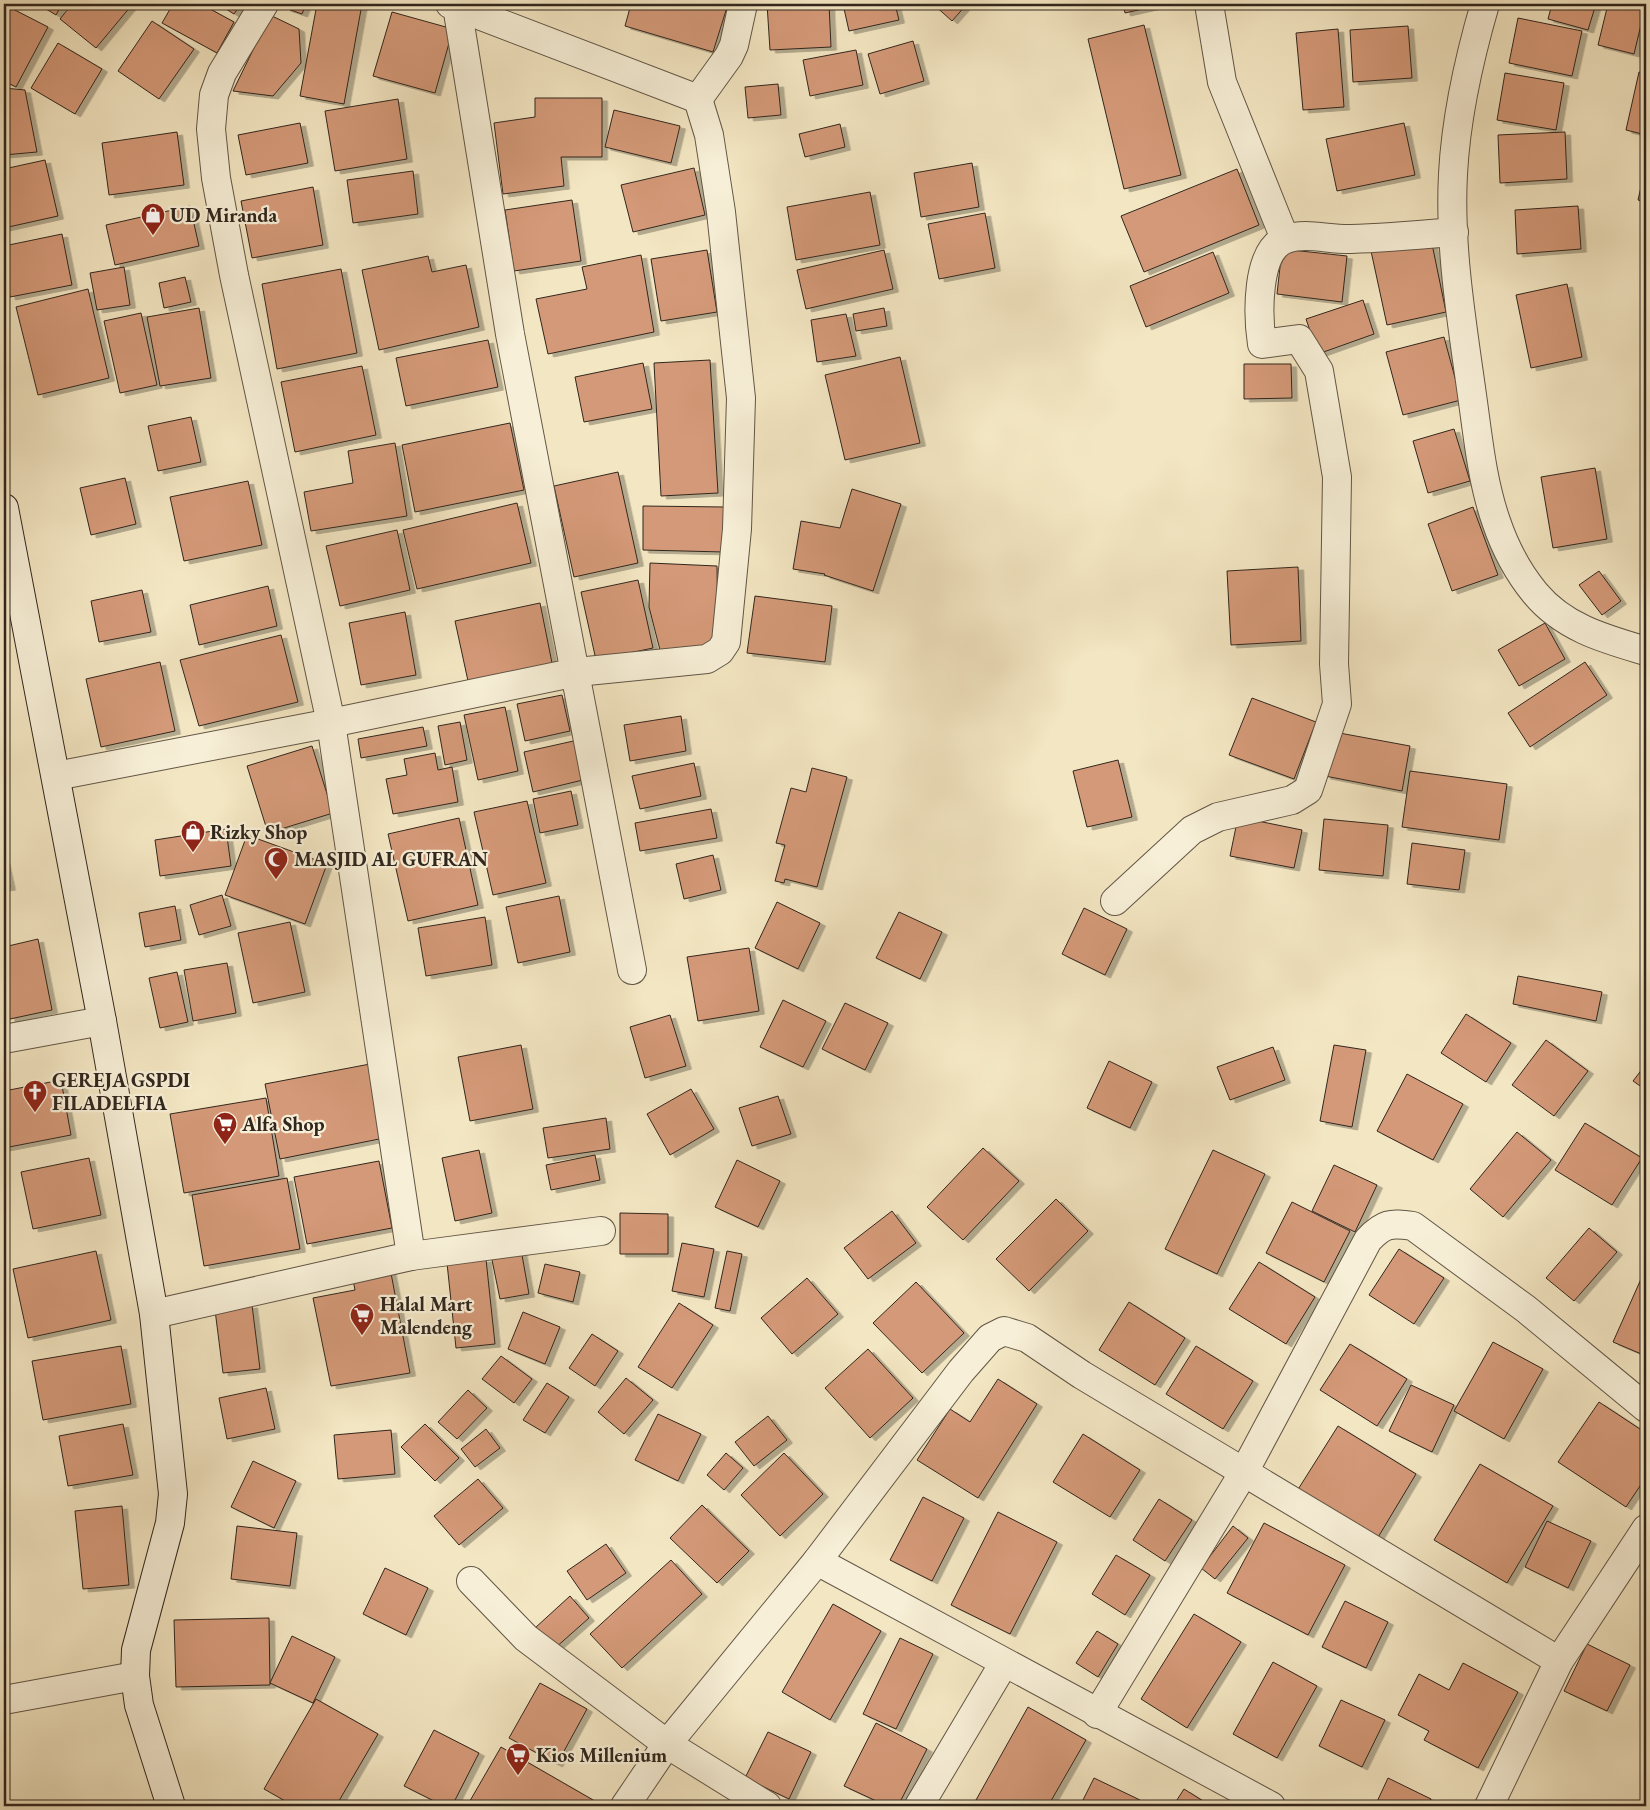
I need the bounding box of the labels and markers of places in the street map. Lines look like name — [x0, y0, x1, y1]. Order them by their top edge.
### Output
shop icon: UD Miranda — [140, 202, 166, 236]
place label: UD Miranda — [170, 202, 278, 228]
shop icon: Rizky Shop — [180, 819, 206, 853]
place label: Rizky Shop — [210, 819, 307, 845]
mosque icon: MASJID AL GUFRAN — [263, 846, 289, 880]
place label: MASJID AL GUFRAN — [294, 846, 488, 872]
place label: GEREJA GSPDI FILADELFIA — [52, 1067, 190, 1116]
church icon: GEREJA GSPDI FILADELFIA — [22, 1079, 48, 1113]
supermarket icon: Alfa Shop — [212, 1111, 238, 1145]
place label: Alfa Shop — [241, 1111, 325, 1137]
place label: Halal Mart Malendeng — [380, 1291, 473, 1340]
supermarket icon: Halal Mart Malendeng — [349, 1302, 375, 1336]
supermarket icon: Kios Millenium — [505, 1742, 531, 1776]
place label: Kios Millenium — [536, 1742, 667, 1768]

